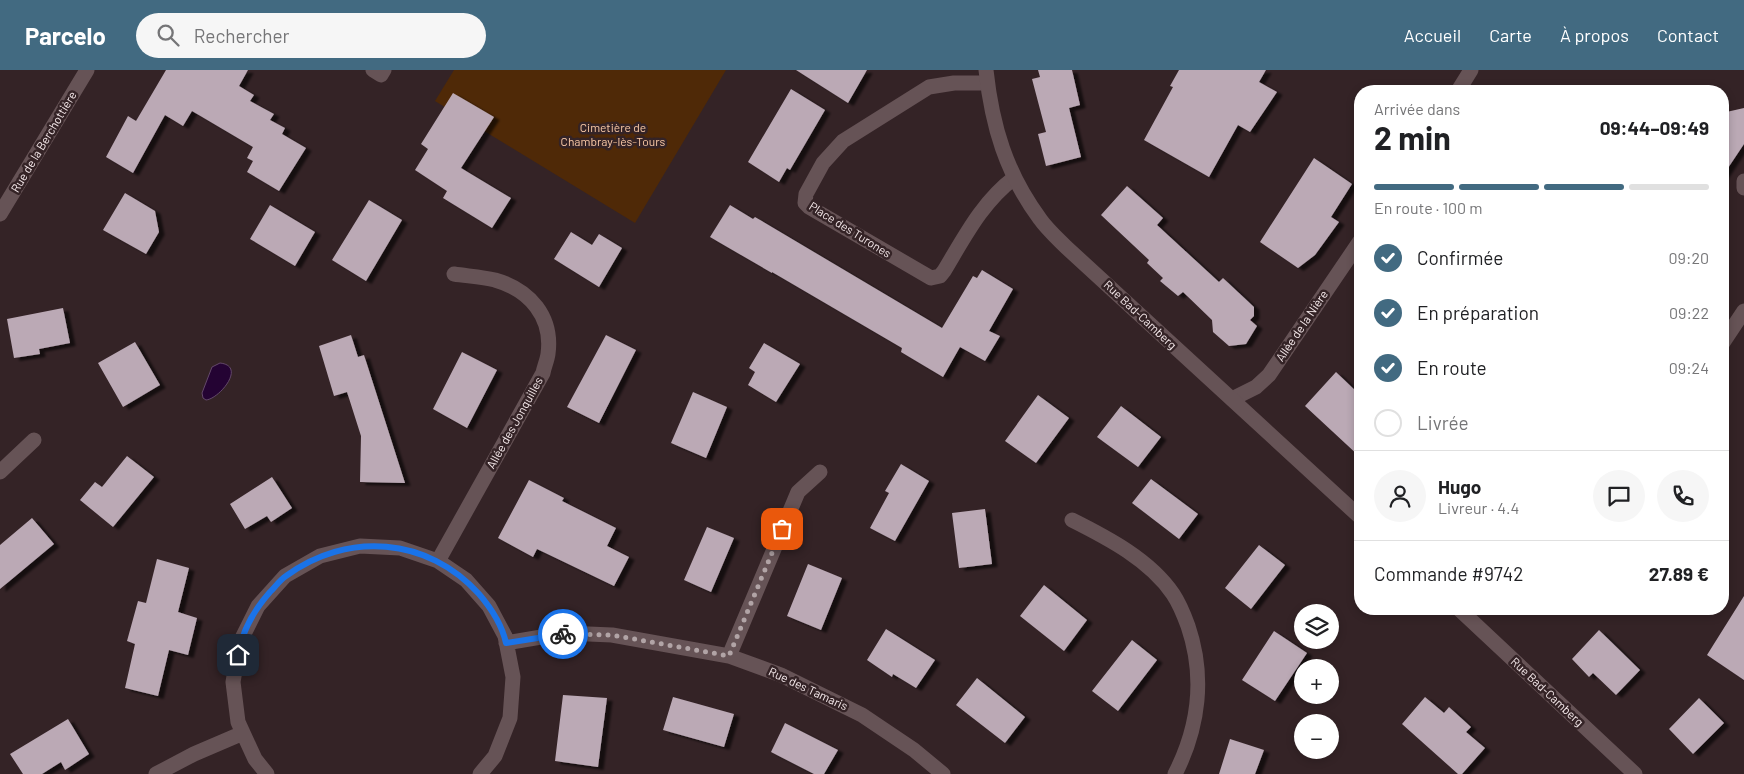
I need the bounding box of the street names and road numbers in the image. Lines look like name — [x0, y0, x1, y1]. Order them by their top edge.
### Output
street label: Rue de la Berchottière — [7, 88, 79, 195]
street label: Place des Turones — [807, 198, 894, 260]
street label: Rue Bad-Camberg — [1101, 277, 1180, 352]
street label: Allée de la Nière — [1272, 287, 1330, 364]
street label: Allée des Jonquilles — [483, 374, 545, 471]
street label: Rue Bad-Camberg — [1508, 654, 1587, 729]
street label: Rue des Tamaris — [767, 664, 850, 713]

